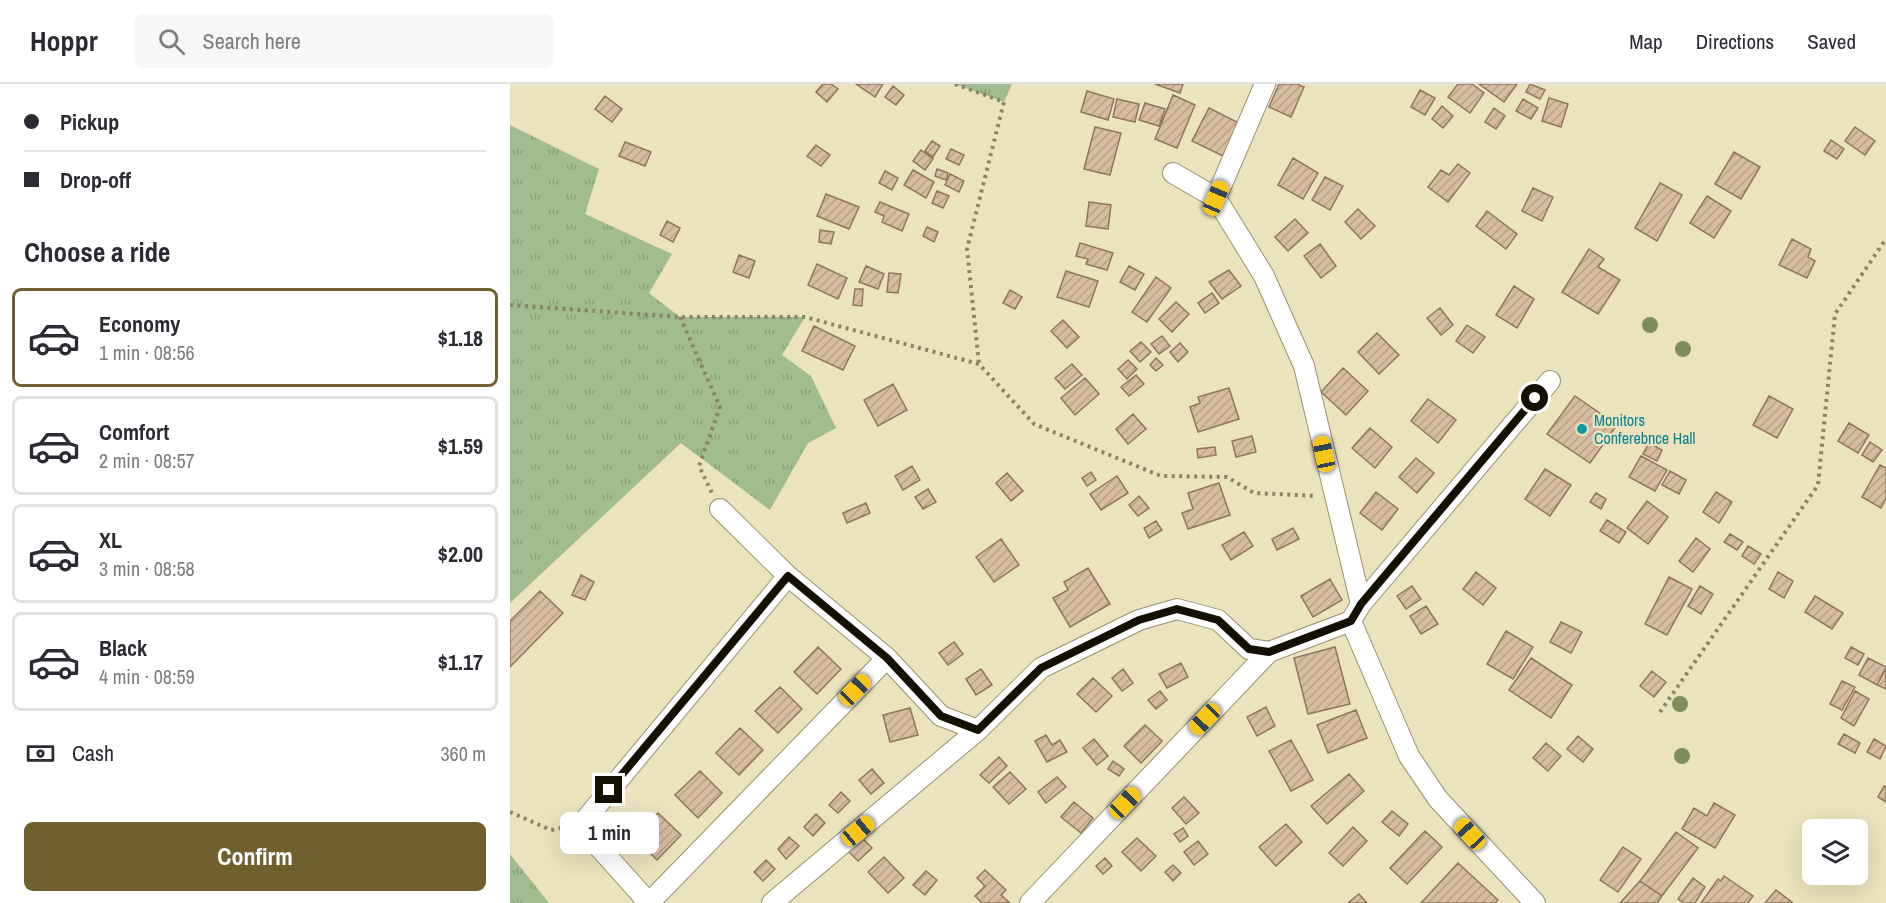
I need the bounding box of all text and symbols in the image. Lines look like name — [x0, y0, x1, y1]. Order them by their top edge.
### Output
search box — [134, 14, 554, 68]
text: Hoppr — [30, 22, 98, 60]
icon: search — [155, 25, 188, 58]
text: Search here — [203, 26, 301, 56]
text: Map — [1629, 27, 1663, 56]
text: Directions — [1696, 27, 1774, 56]
text: Saved — [1807, 27, 1856, 56]
text: Pickup — [60, 107, 119, 137]
text: Drop-off — [60, 165, 131, 195]
car — [1201, 178, 1231, 218]
text: Choose a ride — [24, 234, 170, 270]
text: Economy — [99, 309, 180, 339]
icon: car — [27, 311, 81, 365]
text: $1.18 — [438, 323, 483, 353]
text: 1 min · 08:56 — [99, 339, 195, 366]
route start — [1521, 384, 1548, 411]
place label: Monitors Conferebnce Hall — [1594, 409, 1695, 449]
text: Comfort — [99, 417, 169, 447]
icon: car — [27, 419, 81, 473]
marker: Monitors Conferebnce Hall — [1575, 422, 1589, 436]
text: $1.59 — [438, 431, 483, 461]
car — [1311, 435, 1337, 473]
text: 2 min · 08:57 — [99, 447, 195, 474]
text: XL — [99, 525, 122, 555]
icon: car — [27, 527, 81, 581]
text: $2.00 — [438, 539, 483, 569]
text: 3 min · 08:58 — [99, 555, 195, 582]
text: Black — [99, 633, 147, 663]
icon: car — [27, 635, 81, 689]
text: $1.17 — [438, 647, 483, 677]
text: 4 min · 08:59 — [99, 663, 195, 690]
car — [836, 671, 874, 709]
car — [1186, 700, 1224, 738]
icon: cash — [24, 737, 57, 770]
text: Cash — [72, 738, 114, 768]
text: 360 m — [440, 740, 486, 767]
route end — [595, 776, 622, 803]
car — [1106, 784, 1144, 822]
callout: 1 min — [560, 811, 658, 853]
car — [838, 813, 878, 849]
car — [1451, 815, 1489, 853]
text: 1 min — [588, 819, 631, 846]
map controls — [1802, 819, 1868, 885]
button: layers — [1802, 819, 1868, 885]
button: Confirm — [24, 822, 486, 891]

